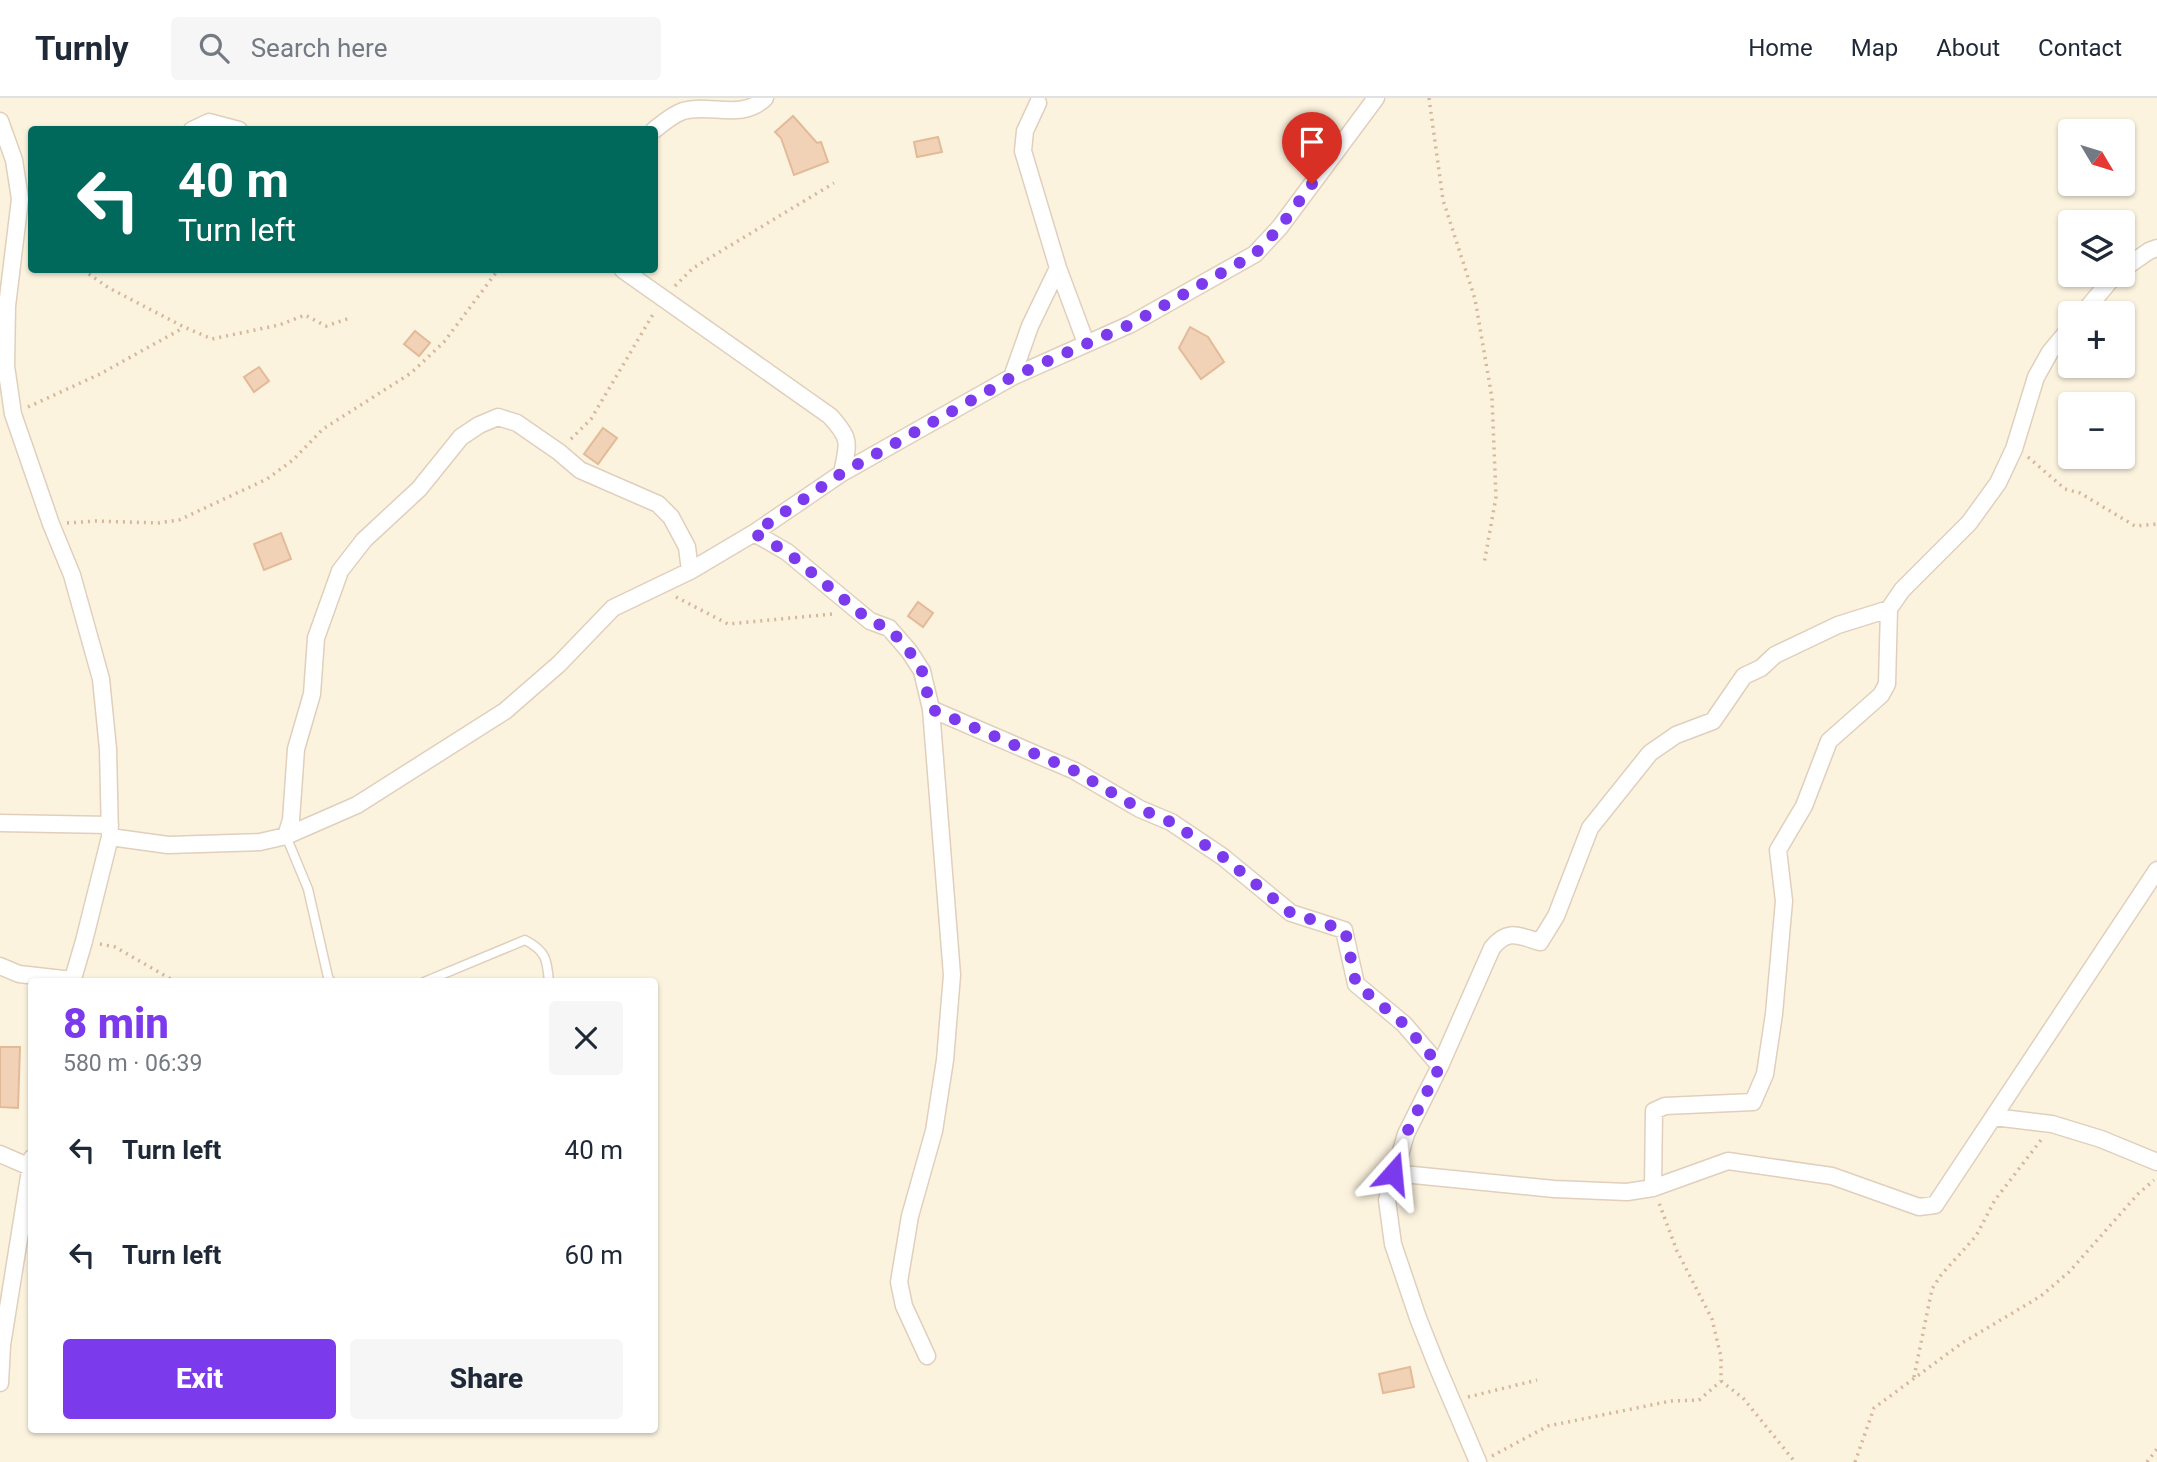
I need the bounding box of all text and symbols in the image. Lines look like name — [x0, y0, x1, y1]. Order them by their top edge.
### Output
search box — [171, 17, 661, 80]
text: Turnly — [35, 29, 129, 68]
icon: search — [195, 29, 233, 67]
text: Search here — [251, 33, 387, 63]
text: Home — [1748, 34, 1813, 62]
text: Map — [1851, 34, 1898, 62]
text: About — [1936, 34, 2000, 62]
text: Contact — [2038, 34, 2122, 62]
pin — [1282, 112, 1342, 184]
north arrow — [2058, 119, 2135, 196]
map controls — [2058, 119, 2135, 469]
icon: arrive — [1293, 123, 1331, 161]
text: 40 m — [178, 152, 289, 209]
icon: left — [63, 154, 154, 245]
button: layers — [2058, 210, 2135, 287]
text: Turn left — [178, 211, 296, 249]
button: + — [2058, 301, 2135, 378]
button: − — [2058, 392, 2135, 469]
text: 8 min — [63, 999, 169, 1048]
button: close — [549, 1001, 623, 1075]
text: 580 m · 06:39 — [63, 1050, 202, 1077]
icon: left — [63, 1131, 101, 1169]
text: Turn left — [122, 1135, 221, 1165]
text: 40 m — [565, 1135, 623, 1165]
position arrow — [1356, 1136, 1430, 1210]
icon: left — [63, 1236, 101, 1274]
text: Turn left — [122, 1240, 221, 1270]
text: 60 m — [565, 1240, 623, 1270]
button: Exit — [63, 1339, 336, 1419]
button: Share — [350, 1339, 623, 1419]

